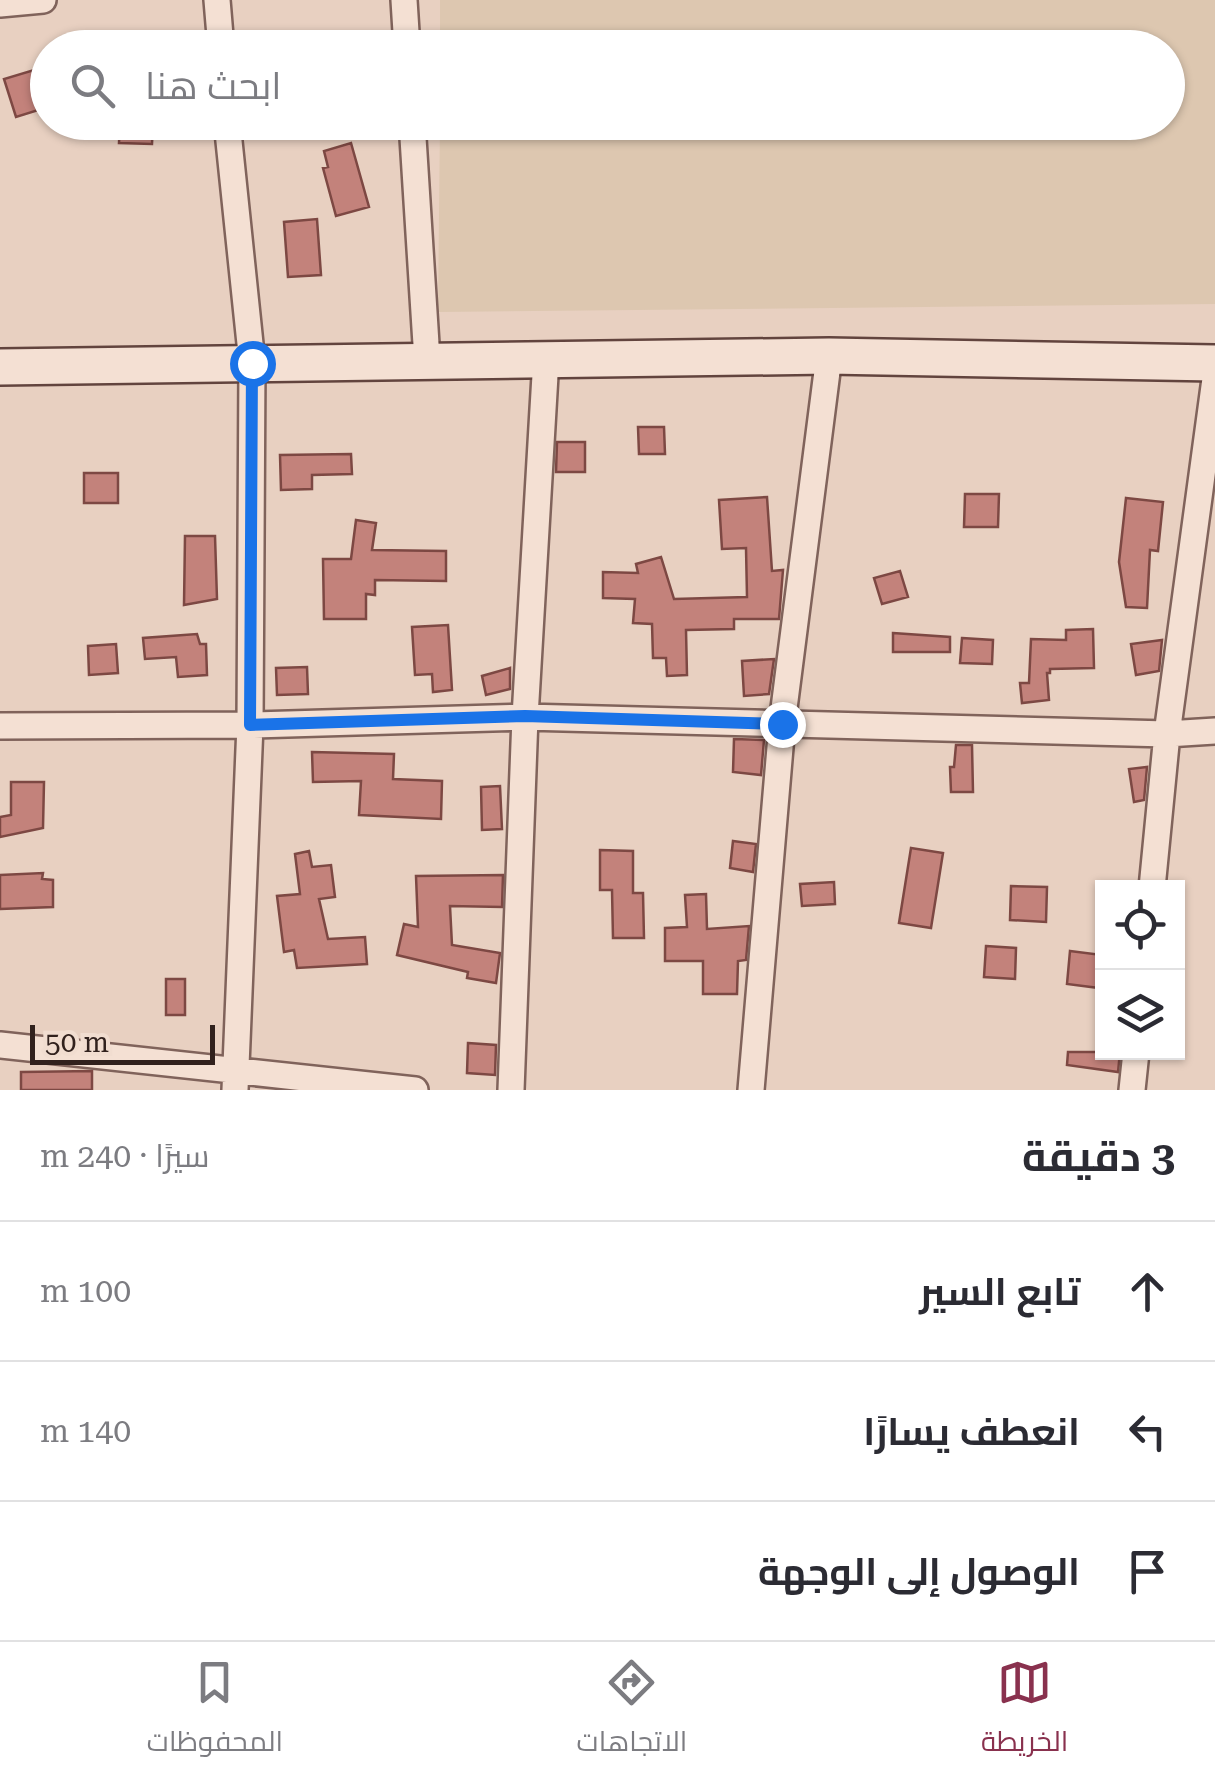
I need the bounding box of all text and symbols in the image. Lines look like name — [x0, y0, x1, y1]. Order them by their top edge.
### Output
search box — [30, 30, 1185, 140]
icon: search — [65, 58, 120, 113]
text: ابحث هنا — [145, 64, 282, 108]
route start — [230, 341, 276, 387]
route end — [760, 702, 806, 748]
map controls — [1095, 880, 1185, 1060]
button: locate — [1095, 880, 1185, 970]
button: layers — [1095, 970, 1185, 1060]
scale bar — [30, 1020, 215, 1064]
text: 50 m — [45, 1026, 109, 1059]
text: 3 دقيقة — [1022, 1132, 1175, 1181]
text: سيرًا · 240 m — [40, 1137, 209, 1175]
icon: ahead — [1120, 1264, 1175, 1319]
text: تابع السير — [919, 1270, 1080, 1314]
text: 100 m — [40, 1272, 131, 1310]
icon: left — [1120, 1404, 1175, 1459]
text: انعطف يسارًا — [863, 1410, 1080, 1454]
text: 140 m — [40, 1412, 131, 1450]
icon: arrive — [1120, 1544, 1175, 1599]
text: الوصول إلى الوجهة — [758, 1550, 1080, 1594]
tab: المحفوظات — [147, 1655, 283, 1767]
tab: الاتجاهات — [577, 1655, 687, 1767]
tab: الخريطة — [981, 1655, 1068, 1767]

